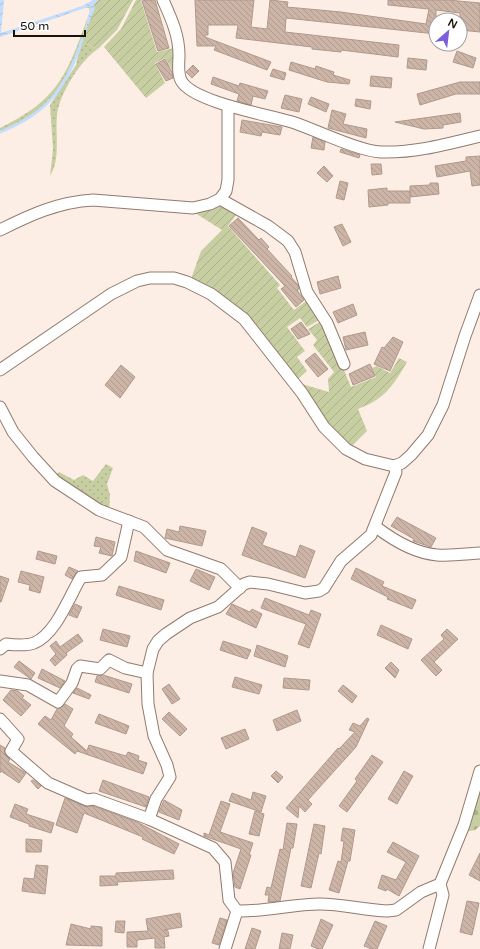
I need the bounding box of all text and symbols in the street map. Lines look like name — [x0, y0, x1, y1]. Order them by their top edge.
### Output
scale bar — [14, 12, 85, 38]
north arrow — [428, 12, 468, 52]
text: N — [446, 16, 459, 31]
text: 50 m — [20, 19, 49, 33]

